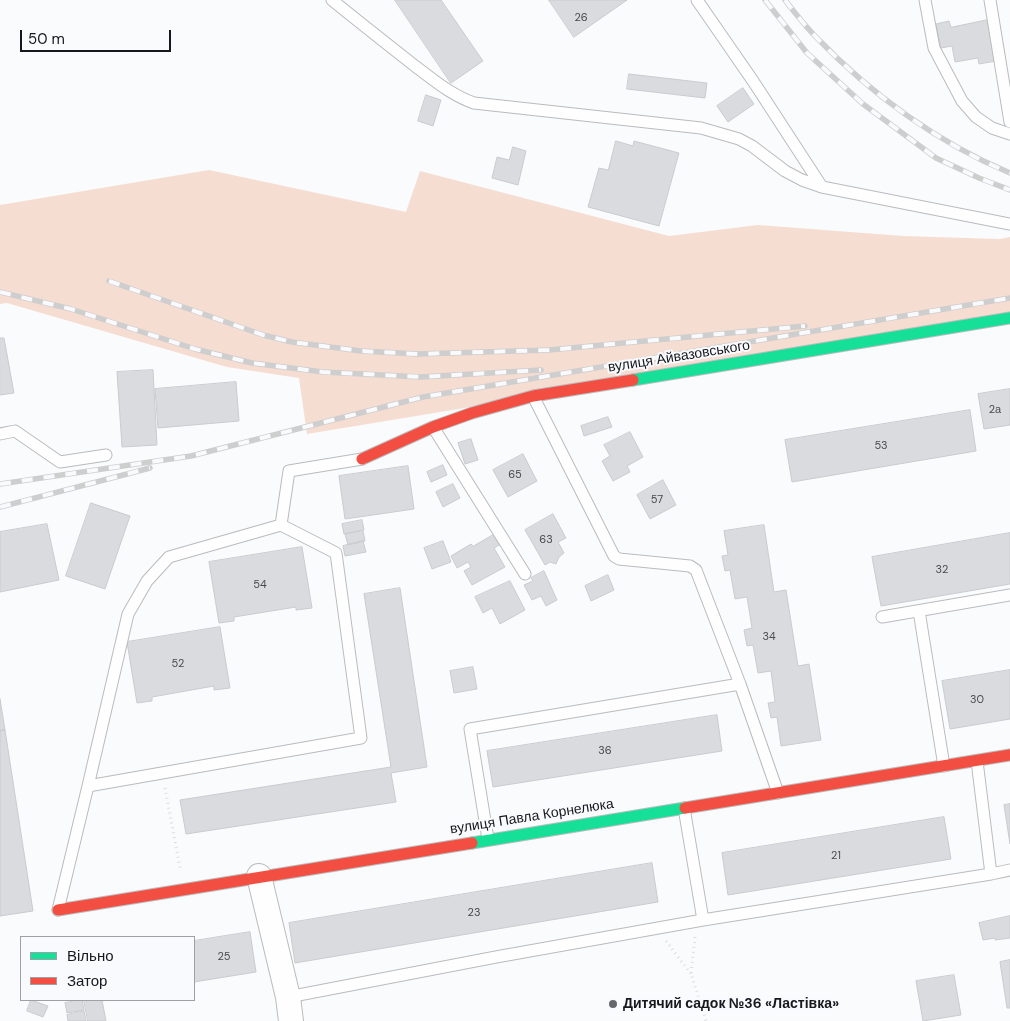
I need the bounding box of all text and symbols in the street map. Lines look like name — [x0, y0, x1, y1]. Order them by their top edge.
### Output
house number: 26 — [574, 11, 588, 25]
scale bar — [22, 20, 174, 52]
text: 50 m — [28, 29, 65, 49]
street label: вулиця Айвазовського — [607, 337, 751, 377]
house number: 2а — [989, 403, 1001, 417]
house number: 53 — [874, 439, 888, 453]
house number: 65 — [508, 468, 522, 482]
house number: 57 — [651, 493, 663, 507]
house number: 63 — [539, 533, 553, 547]
house number: 32 — [936, 563, 948, 577]
house number: 54 — [253, 578, 267, 592]
house number: 34 — [762, 630, 776, 644]
house number: 52 — [172, 657, 184, 671]
house number: 30 — [970, 693, 984, 707]
house number: 36 — [598, 744, 612, 758]
street label: вулиця Павла Корнелюка — [449, 796, 615, 838]
house number: 21 — [831, 849, 841, 863]
house number: 23 — [468, 906, 480, 920]
legend — [20, 936, 195, 1001]
text: Вільно — [67, 946, 114, 966]
house number: 25 — [217, 950, 231, 964]
text: Затор — [67, 971, 107, 991]
place label: Дитячий садок №36 «Ластівка» — [623, 996, 839, 1012]
marker: Дитячий садок №36 «Ластівка» — [607, 998, 619, 1010]

